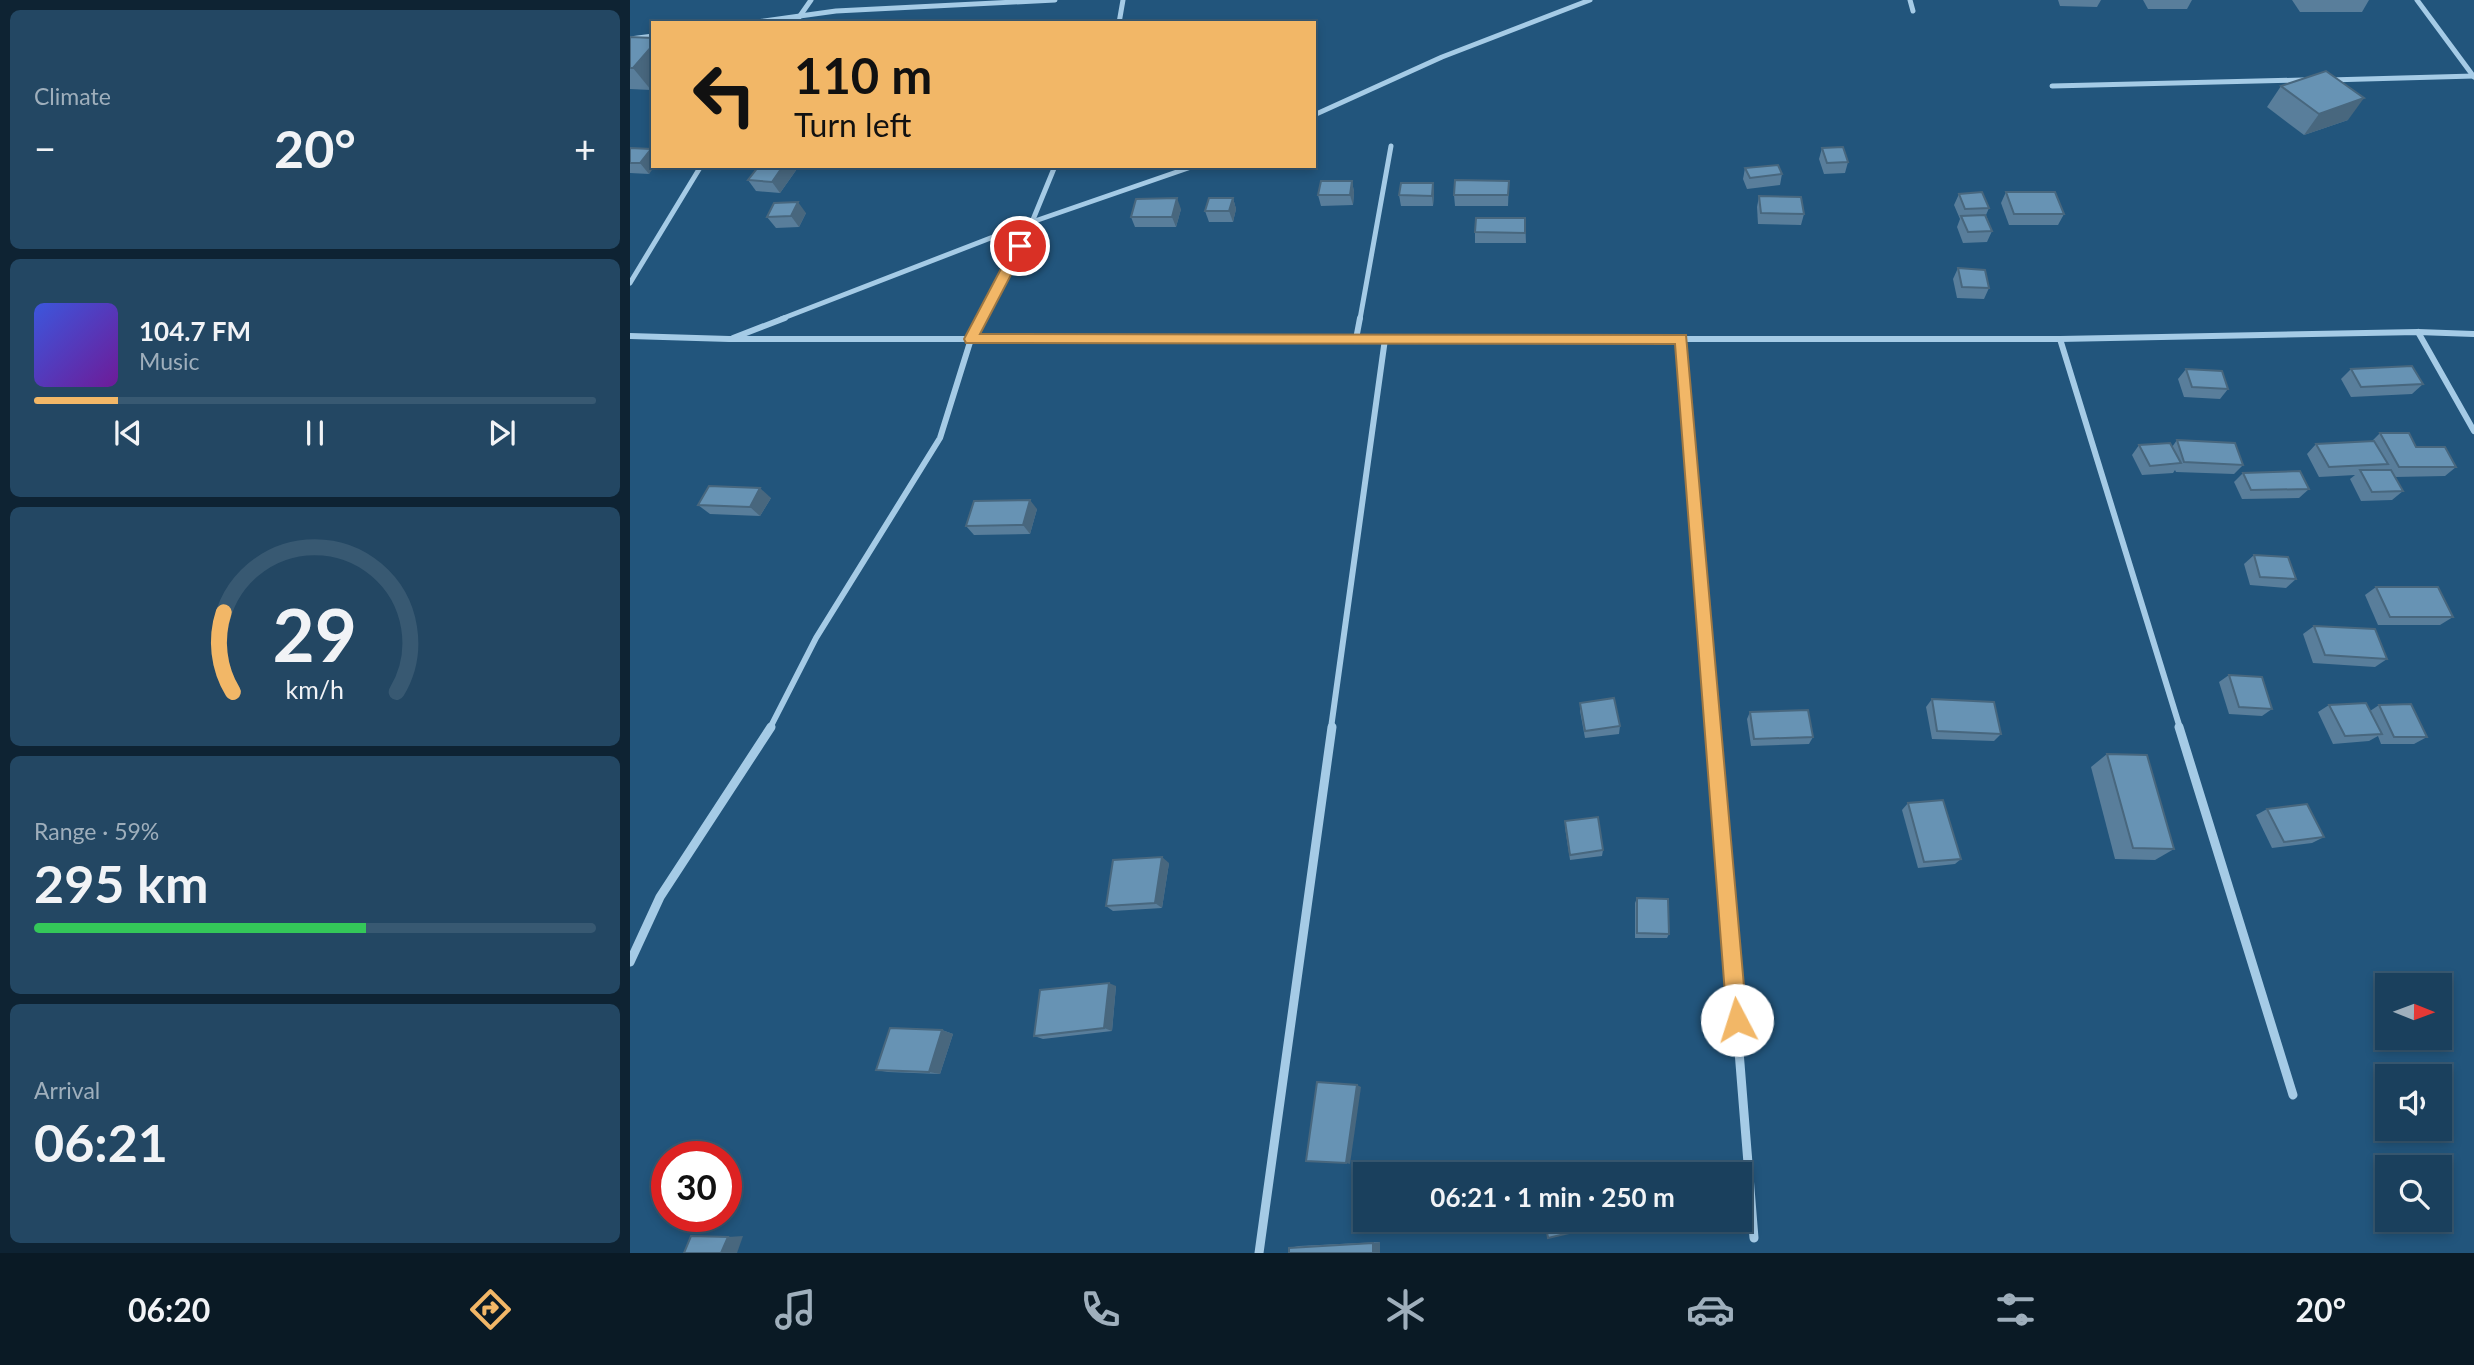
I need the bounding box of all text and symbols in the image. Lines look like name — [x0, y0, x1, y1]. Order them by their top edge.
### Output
text: 110 m — [794, 46, 932, 104]
icon: left — [679, 49, 770, 140]
text: Climate — [34, 82, 111, 110]
text: Turn left — [794, 105, 911, 144]
text: 20° — [274, 117, 356, 179]
text: − — [34, 125, 56, 171]
text: + — [574, 125, 596, 171]
pin — [990, 216, 1050, 276]
icon: arrive — [1001, 227, 1039, 265]
text: 104.7 FM — [139, 315, 251, 347]
text: Music — [139, 347, 199, 375]
icon: previous — [109, 414, 147, 452]
icon: pause — [296, 414, 334, 452]
icon: next — [483, 414, 521, 452]
text: 29 — [273, 591, 357, 679]
text: km/h — [286, 674, 344, 704]
text: Range · 59% — [34, 817, 159, 845]
text: 295 km — [34, 852, 208, 914]
north arrow — [2375, 973, 2452, 1050]
map controls — [2375, 973, 2452, 1232]
position arrow — [1700, 983, 1774, 1057]
button: sound — [2375, 1064, 2452, 1141]
text: Arrival — [34, 1076, 100, 1104]
text: 06:21 — [34, 1111, 168, 1173]
speed limit sign: 30 — [651, 1141, 742, 1232]
button: search — [2375, 1155, 2452, 1232]
text: 06:21 · 1 min · 250 m — [1430, 1181, 1675, 1213]
icon: directions — [466, 1285, 515, 1334]
icon: music — [771, 1285, 820, 1334]
icon: phone — [1076, 1285, 1125, 1334]
icon: climate — [1381, 1285, 1430, 1334]
icon: car — [1686, 1285, 1735, 1334]
icon: filters — [1991, 1285, 2040, 1334]
text: 06:20 — [128, 1290, 210, 1329]
text: 20° — [2296, 1290, 2346, 1329]

